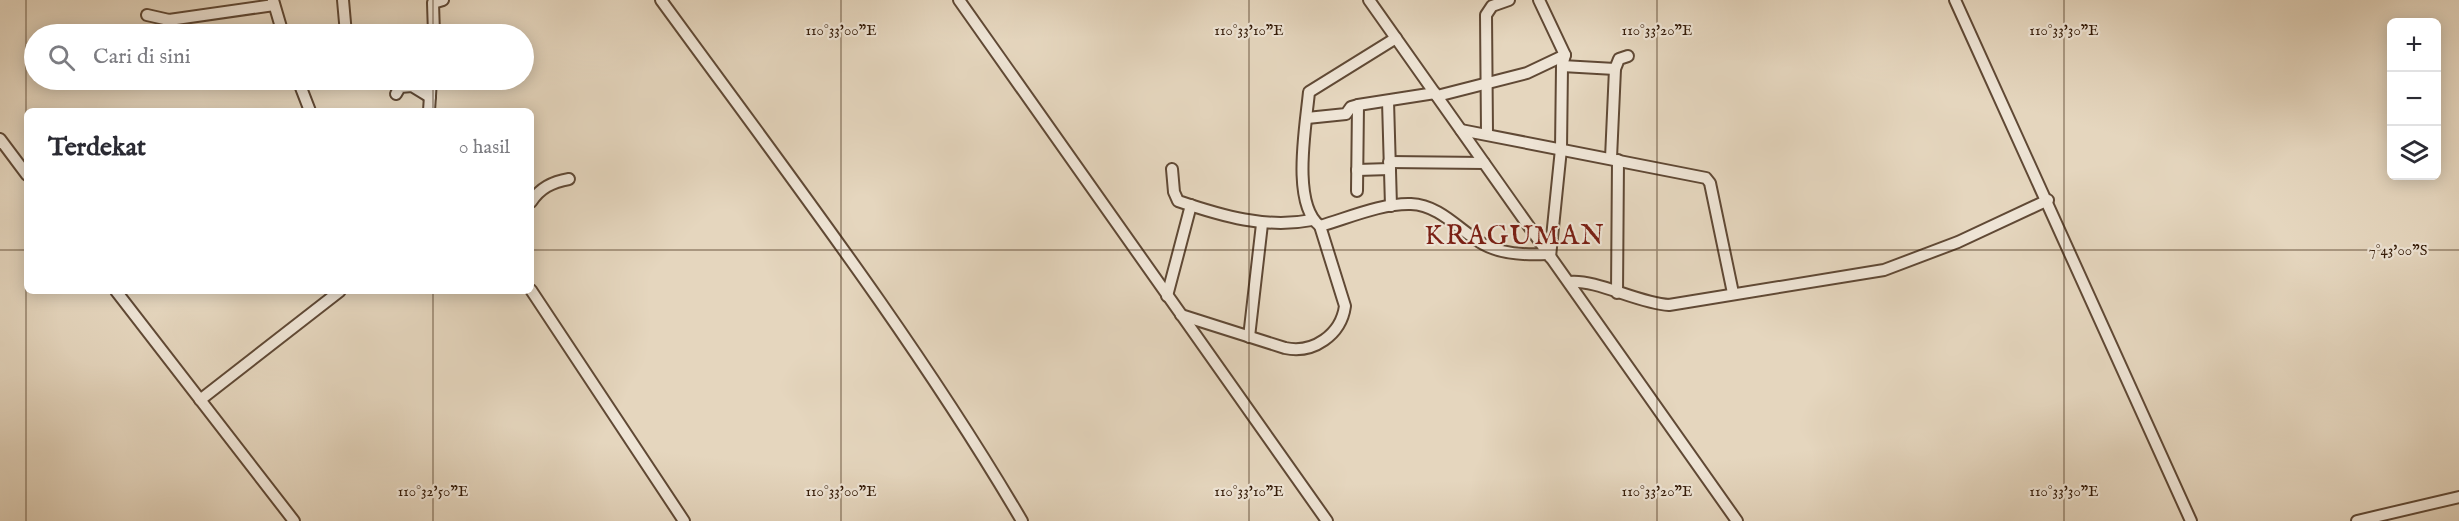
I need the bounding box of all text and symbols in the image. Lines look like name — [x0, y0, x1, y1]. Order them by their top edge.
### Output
map controls — [2387, 18, 2441, 180]
button: + — [2387, 18, 2441, 72]
text: 110°33'00"E — [805, 21, 877, 40]
text: 110°33'10"E — [1214, 21, 1284, 40]
text: 110°33'20"E — [1622, 21, 1692, 40]
text: 110°33'30"E — [2029, 21, 2099, 40]
search box — [24, 24, 534, 90]
icon: search — [45, 41, 78, 74]
text: Cari di sini — [93, 43, 191, 71]
button: − — [2387, 72, 2441, 126]
button: layers — [2387, 126, 2441, 180]
text: Terdekat — [48, 131, 146, 164]
text: 0 hasil — [459, 135, 510, 160]
district label: KRAGUMAN — [1425, 220, 1605, 254]
text: 7°43'00"S — [2369, 241, 2427, 260]
text: 110°32'50"E — [398, 482, 468, 501]
text: 110°33'00"E — [805, 482, 877, 501]
text: 110°33'10"E — [1214, 482, 1284, 501]
text: 110°33'20"E — [1622, 482, 1692, 501]
text: 110°33'30"E — [2029, 482, 2099, 501]

